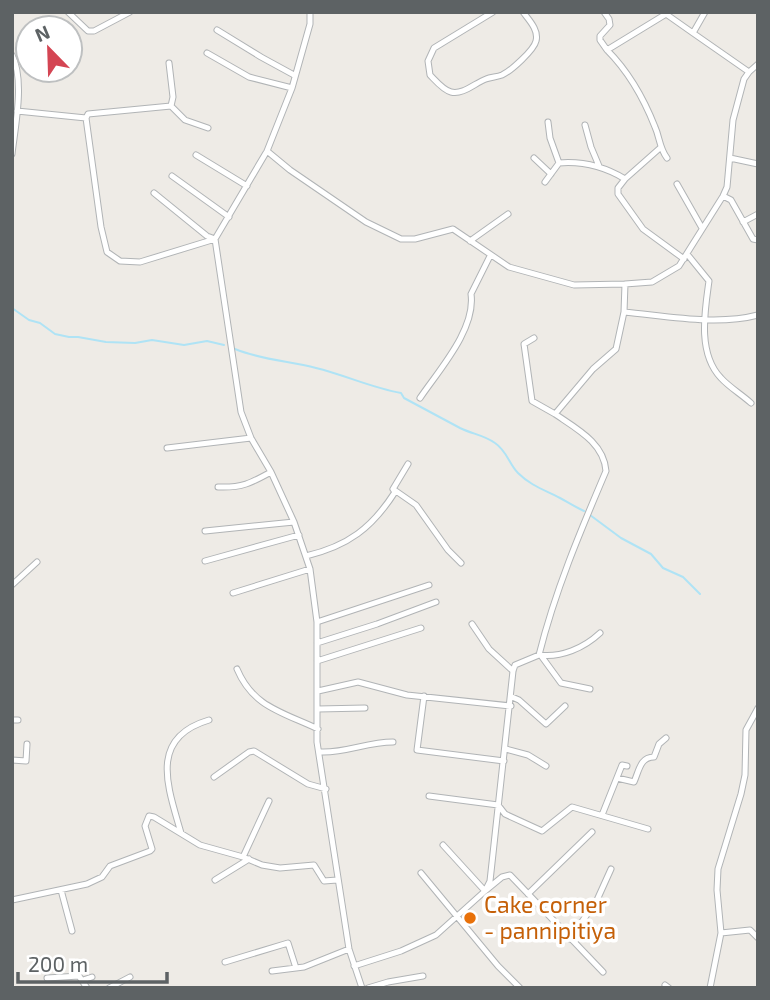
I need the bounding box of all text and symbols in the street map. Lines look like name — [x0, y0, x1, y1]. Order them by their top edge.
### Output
north arrow — [14, 14, 84, 84]
text: N — [31, 20, 53, 46]
place label: Cake corner - pannipitiya — [484, 890, 616, 944]
marker: Cake corner - pannipitiya — [462, 910, 478, 926]
scale bar — [18, 940, 166, 984]
text: 200 m — [28, 951, 88, 976]

